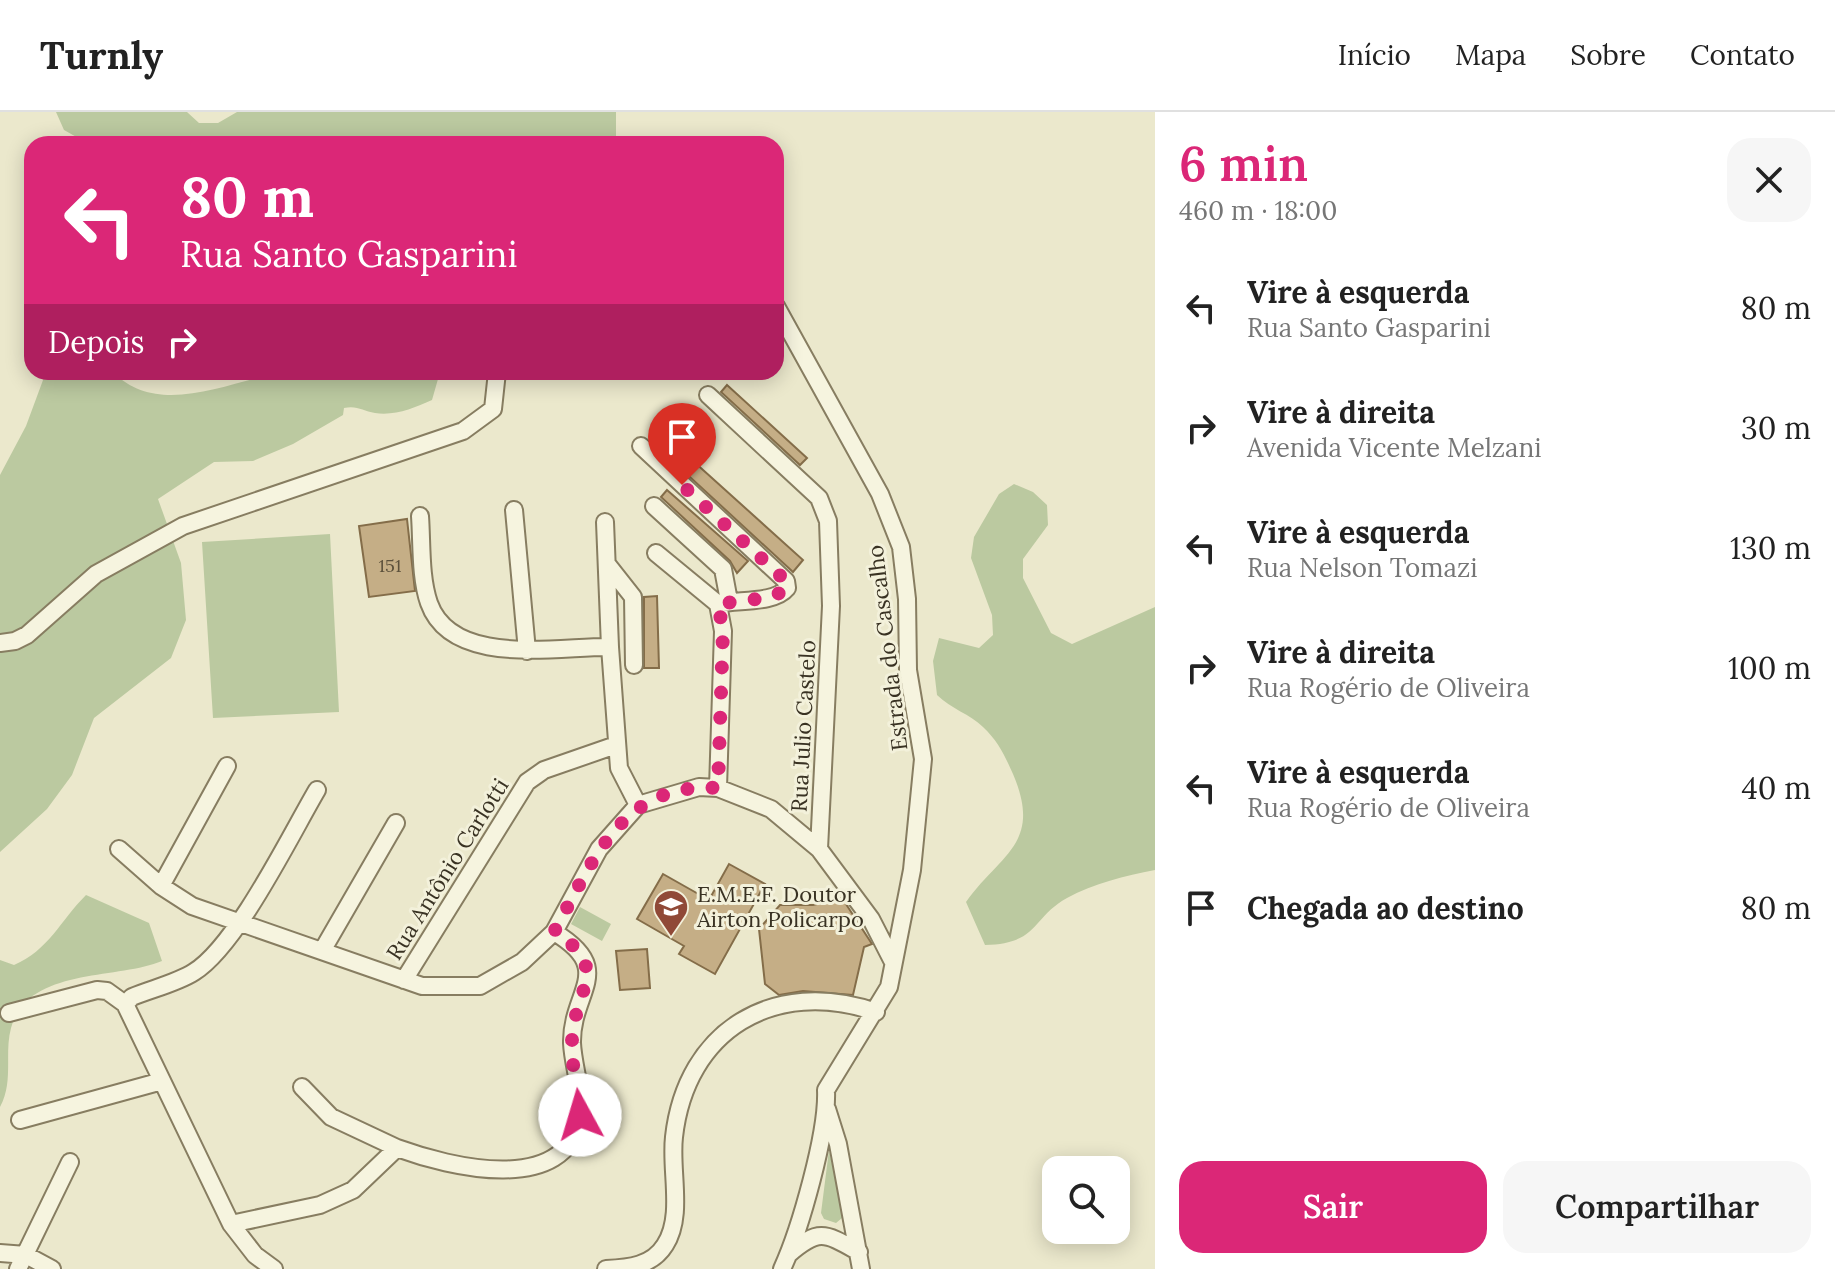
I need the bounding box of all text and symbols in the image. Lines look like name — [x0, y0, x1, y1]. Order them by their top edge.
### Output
text: Turnly — [40, 31, 163, 79]
text: Início — [1338, 37, 1411, 73]
text: Mapa — [1455, 37, 1526, 73]
text: Sobre — [1570, 37, 1646, 73]
text: Contato — [1690, 37, 1795, 73]
text: 6 min — [1179, 133, 1308, 194]
button: close — [1727, 138, 1811, 222]
text: 80 m — [180, 161, 314, 232]
icon: left — [48, 168, 152, 272]
text: 460 m · 18:00 — [1179, 194, 1337, 227]
text: Rua Santo Gasparini — [180, 231, 518, 277]
text: Vire à esquerda — [1247, 273, 1469, 311]
icon: left — [1179, 286, 1223, 330]
text: 80 m — [1741, 289, 1811, 327]
text: Rua Santo Gasparini — [1247, 311, 1491, 344]
icon: right — [160, 320, 204, 364]
text: Depois — [48, 323, 144, 361]
text: Vire à direita — [1247, 393, 1435, 431]
pin — [648, 403, 716, 485]
icon: right — [1179, 406, 1223, 450]
text: 30 m — [1741, 409, 1811, 447]
icon: arrive — [660, 415, 704, 459]
text: Avenida Vicente Melzani — [1247, 431, 1542, 464]
text: Vire à esquerda — [1247, 513, 1469, 551]
icon: left — [1179, 526, 1223, 570]
text: 130 m — [1730, 529, 1811, 567]
street label: Estrada do Cascalho — [860, 543, 914, 753]
text: Rua Nelson Tomazi — [1247, 551, 1478, 584]
house number: 151 — [379, 554, 401, 577]
text: Vire à direita — [1247, 633, 1435, 671]
street label: Rua Julio Castelo — [785, 639, 821, 813]
icon: right — [1179, 646, 1223, 690]
text: 100 m — [1728, 649, 1811, 687]
text: Rua Rogério de Oliveira — [1247, 671, 1530, 704]
text: Vire à esquerda — [1247, 753, 1469, 791]
icon: left — [1179, 766, 1223, 810]
text: 40 m — [1741, 769, 1811, 807]
street label: Rua Antônio Carlotti — [380, 773, 514, 965]
text: Rua Rogério de Oliveira — [1247, 791, 1530, 824]
place label: E.M.E.F. Doutor Airton Policarpo — [696, 880, 864, 933]
icon: arrive — [1179, 886, 1223, 930]
school or university icon: E.M.E.F. Doutor Airton Policarpo — [652, 888, 690, 938]
text: Chegada ao destino — [1247, 889, 1524, 927]
text: 80 m — [1741, 889, 1811, 927]
position arrow — [538, 1073, 622, 1157]
map controls — [1042, 1156, 1130, 1244]
button: search — [1042, 1156, 1130, 1244]
button: Sair — [1179, 1161, 1487, 1253]
button: Compartilhar — [1503, 1161, 1811, 1253]

